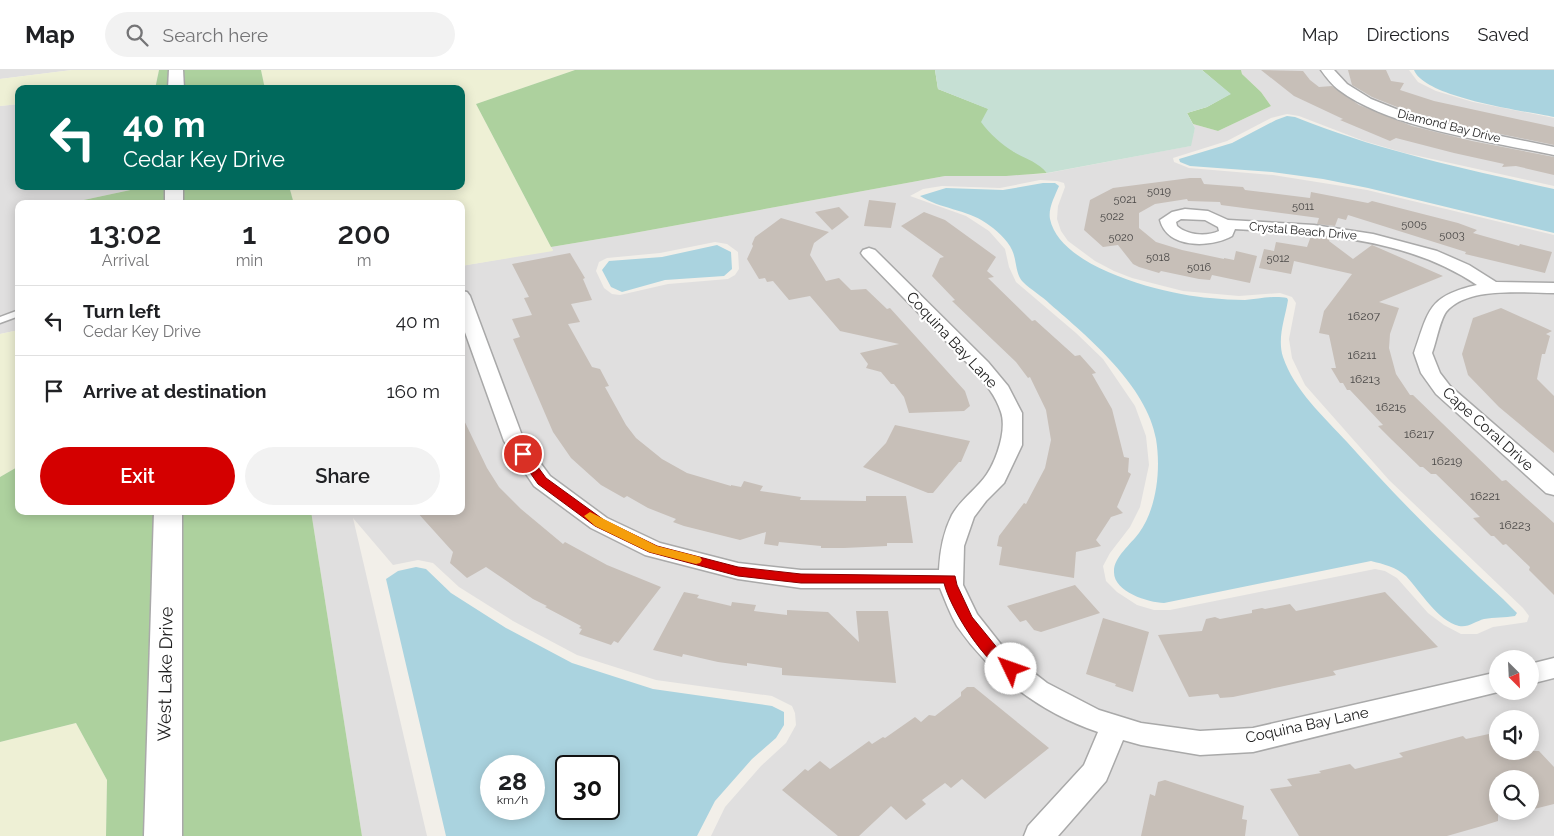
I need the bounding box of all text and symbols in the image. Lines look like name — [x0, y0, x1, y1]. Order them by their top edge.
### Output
search box — [105, 12, 455, 57]
text: Map — [25, 20, 75, 49]
icon: search — [123, 21, 151, 49]
text: Search here — [163, 24, 268, 46]
text: Map — [1302, 24, 1338, 45]
text: Directions — [1366, 24, 1450, 45]
text: Saved — [1478, 24, 1529, 45]
text: 40 m — [123, 104, 205, 145]
icon: left — [40, 105, 105, 170]
street label: Diamond Bay Drive — [1396, 106, 1502, 146]
text: Cedar Key Drive — [123, 146, 285, 172]
house number: 5019 — [1147, 185, 1171, 198]
house number: 5021 — [1113, 193, 1137, 206]
house number: 5011 — [1292, 200, 1314, 213]
house number: 5022 — [1100, 210, 1124, 223]
text: 13:02 — [89, 216, 161, 251]
text: 1 — [242, 216, 256, 251]
text: 200 — [337, 216, 391, 251]
house number: 5005 — [1401, 218, 1427, 231]
street label: Crystal Beach Drive — [1249, 219, 1357, 243]
house number: 5003 — [1439, 229, 1465, 242]
house number: 5020 — [1108, 231, 1134, 244]
text: Arrival — [102, 251, 149, 270]
text: min — [236, 251, 263, 270]
text: m — [357, 251, 371, 270]
house number: 5018 — [1146, 251, 1170, 264]
house number: 5012 — [1266, 252, 1290, 265]
house number: 5016 — [1187, 261, 1211, 274]
street label: Coquina Bay Lane — [903, 288, 1001, 392]
text: Turn left — [83, 300, 160, 322]
icon: left — [40, 307, 68, 335]
house number: 16207 — [1348, 309, 1381, 323]
text: 40 m — [396, 310, 440, 332]
text: Cedar Key Drive — [83, 322, 201, 341]
house number: 16211 — [1348, 348, 1376, 362]
house number: 16213 — [1350, 372, 1380, 386]
icon: arrive — [40, 377, 68, 405]
text: Arrive at destination — [83, 380, 267, 402]
text: 160 m — [386, 380, 440, 402]
street label: Cape Coral Drive — [1439, 383, 1537, 475]
house number: 16215 — [1376, 400, 1407, 414]
house number: 16217 — [1404, 427, 1435, 441]
pin — [502, 433, 544, 475]
icon: arrive — [509, 440, 537, 468]
button: Exit — [40, 447, 235, 505]
button: Share — [245, 447, 440, 505]
house number: 16219 — [1432, 454, 1462, 468]
house number: 16221 — [1470, 489, 1500, 503]
house number: 16223 — [1499, 518, 1531, 532]
street label: West Lake Drive — [153, 606, 177, 742]
position arrow — [984, 642, 1036, 694]
north arrow — [1489, 650, 1539, 700]
map controls — [1489, 650, 1539, 820]
street label: Coquina Bay Lane — [1244, 703, 1370, 747]
button: sound — [1489, 710, 1539, 760]
speed limit sign: 30 — [555, 755, 620, 820]
text: 28 — [498, 766, 527, 796]
button: search — [1489, 770, 1539, 820]
text: km/h — [497, 793, 528, 807]

